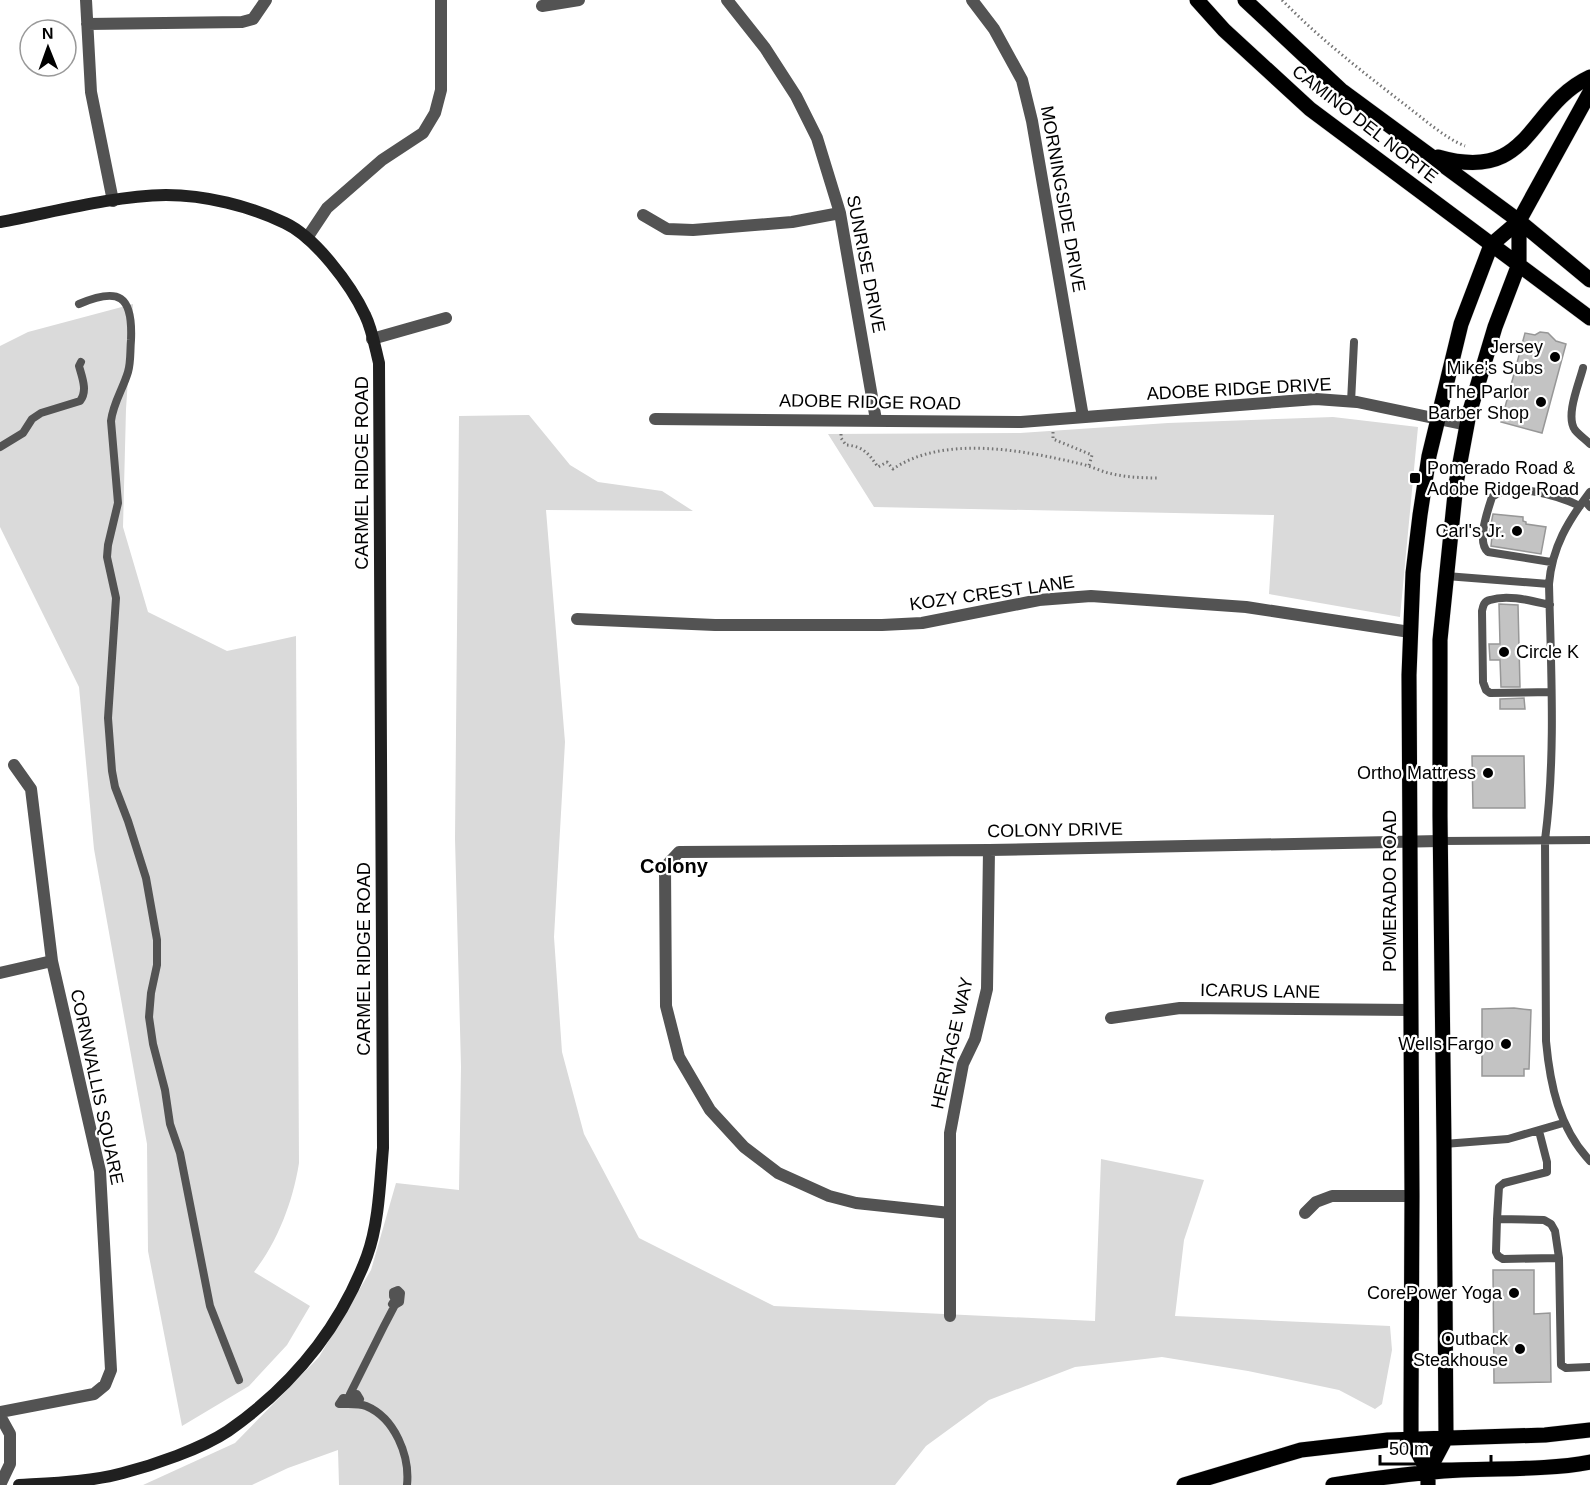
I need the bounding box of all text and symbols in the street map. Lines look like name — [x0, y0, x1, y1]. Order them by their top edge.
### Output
north arrow — [18, 18, 78, 78]
text: N — [42, 25, 54, 42]
street label: CAMINO DEL NORTE — [1288, 61, 1442, 187]
street label: MORNINGSIDE DRIVE — [1037, 104, 1089, 294]
street label: SUNRISE DRIVE — [843, 193, 889, 335]
place label: Jersey Mike's Subs — [1447, 337, 1543, 378]
marker: Jersey Mike's Subs — [1548, 350, 1562, 364]
street label: ADOBE RIDGE DRIVE — [1146, 374, 1332, 404]
street label: CARMEL RIDGE ROAD — [352, 376, 372, 570]
place label: The Parlor Barber Shop — [1428, 382, 1529, 423]
street label: ADOBE RIDGE ROAD — [779, 390, 961, 414]
marker: The Parlor Barber Shop — [1534, 395, 1548, 409]
place label: Pomerado Road & Adobe Ridge Road — [1427, 458, 1579, 499]
marker: Pomerado Road & Adobe Ridge Road — [1408, 471, 1422, 485]
place label: Carl's Jr. — [1436, 521, 1505, 541]
marker: Carl's Jr. — [1510, 524, 1524, 538]
street label: KOZY CREST LANE — [908, 572, 1076, 614]
place label: Circle K — [1516, 642, 1579, 662]
marker: Circle K — [1497, 645, 1511, 659]
place label: Ortho Mattress — [1357, 763, 1476, 783]
marker: Ortho Mattress — [1481, 766, 1495, 780]
street label: POMERADO ROAD — [1380, 810, 1400, 972]
street label: COLONY DRIVE — [987, 819, 1123, 841]
district label: Colony — [640, 855, 709, 877]
street label: CARMEL RIDGE ROAD — [354, 862, 374, 1056]
street label: HERITAGE WAY — [927, 975, 977, 1111]
street label: ICARUS LANE — [1200, 980, 1320, 1002]
street label: CORNWALLIS SQUARE — [66, 987, 128, 1187]
place label: Wells Fargo — [1398, 1034, 1494, 1054]
marker: Wells Fargo — [1499, 1037, 1513, 1051]
place label: CorePower Yoga — [1367, 1283, 1503, 1303]
marker: CorePower Yoga — [1507, 1286, 1521, 1300]
place label: Outback Steakhouse — [1413, 1329, 1509, 1370]
marker: Outback Steakhouse — [1513, 1342, 1527, 1356]
scale bar — [1380, 1428, 1491, 1466]
text: 50 m — [1389, 1439, 1429, 1459]

